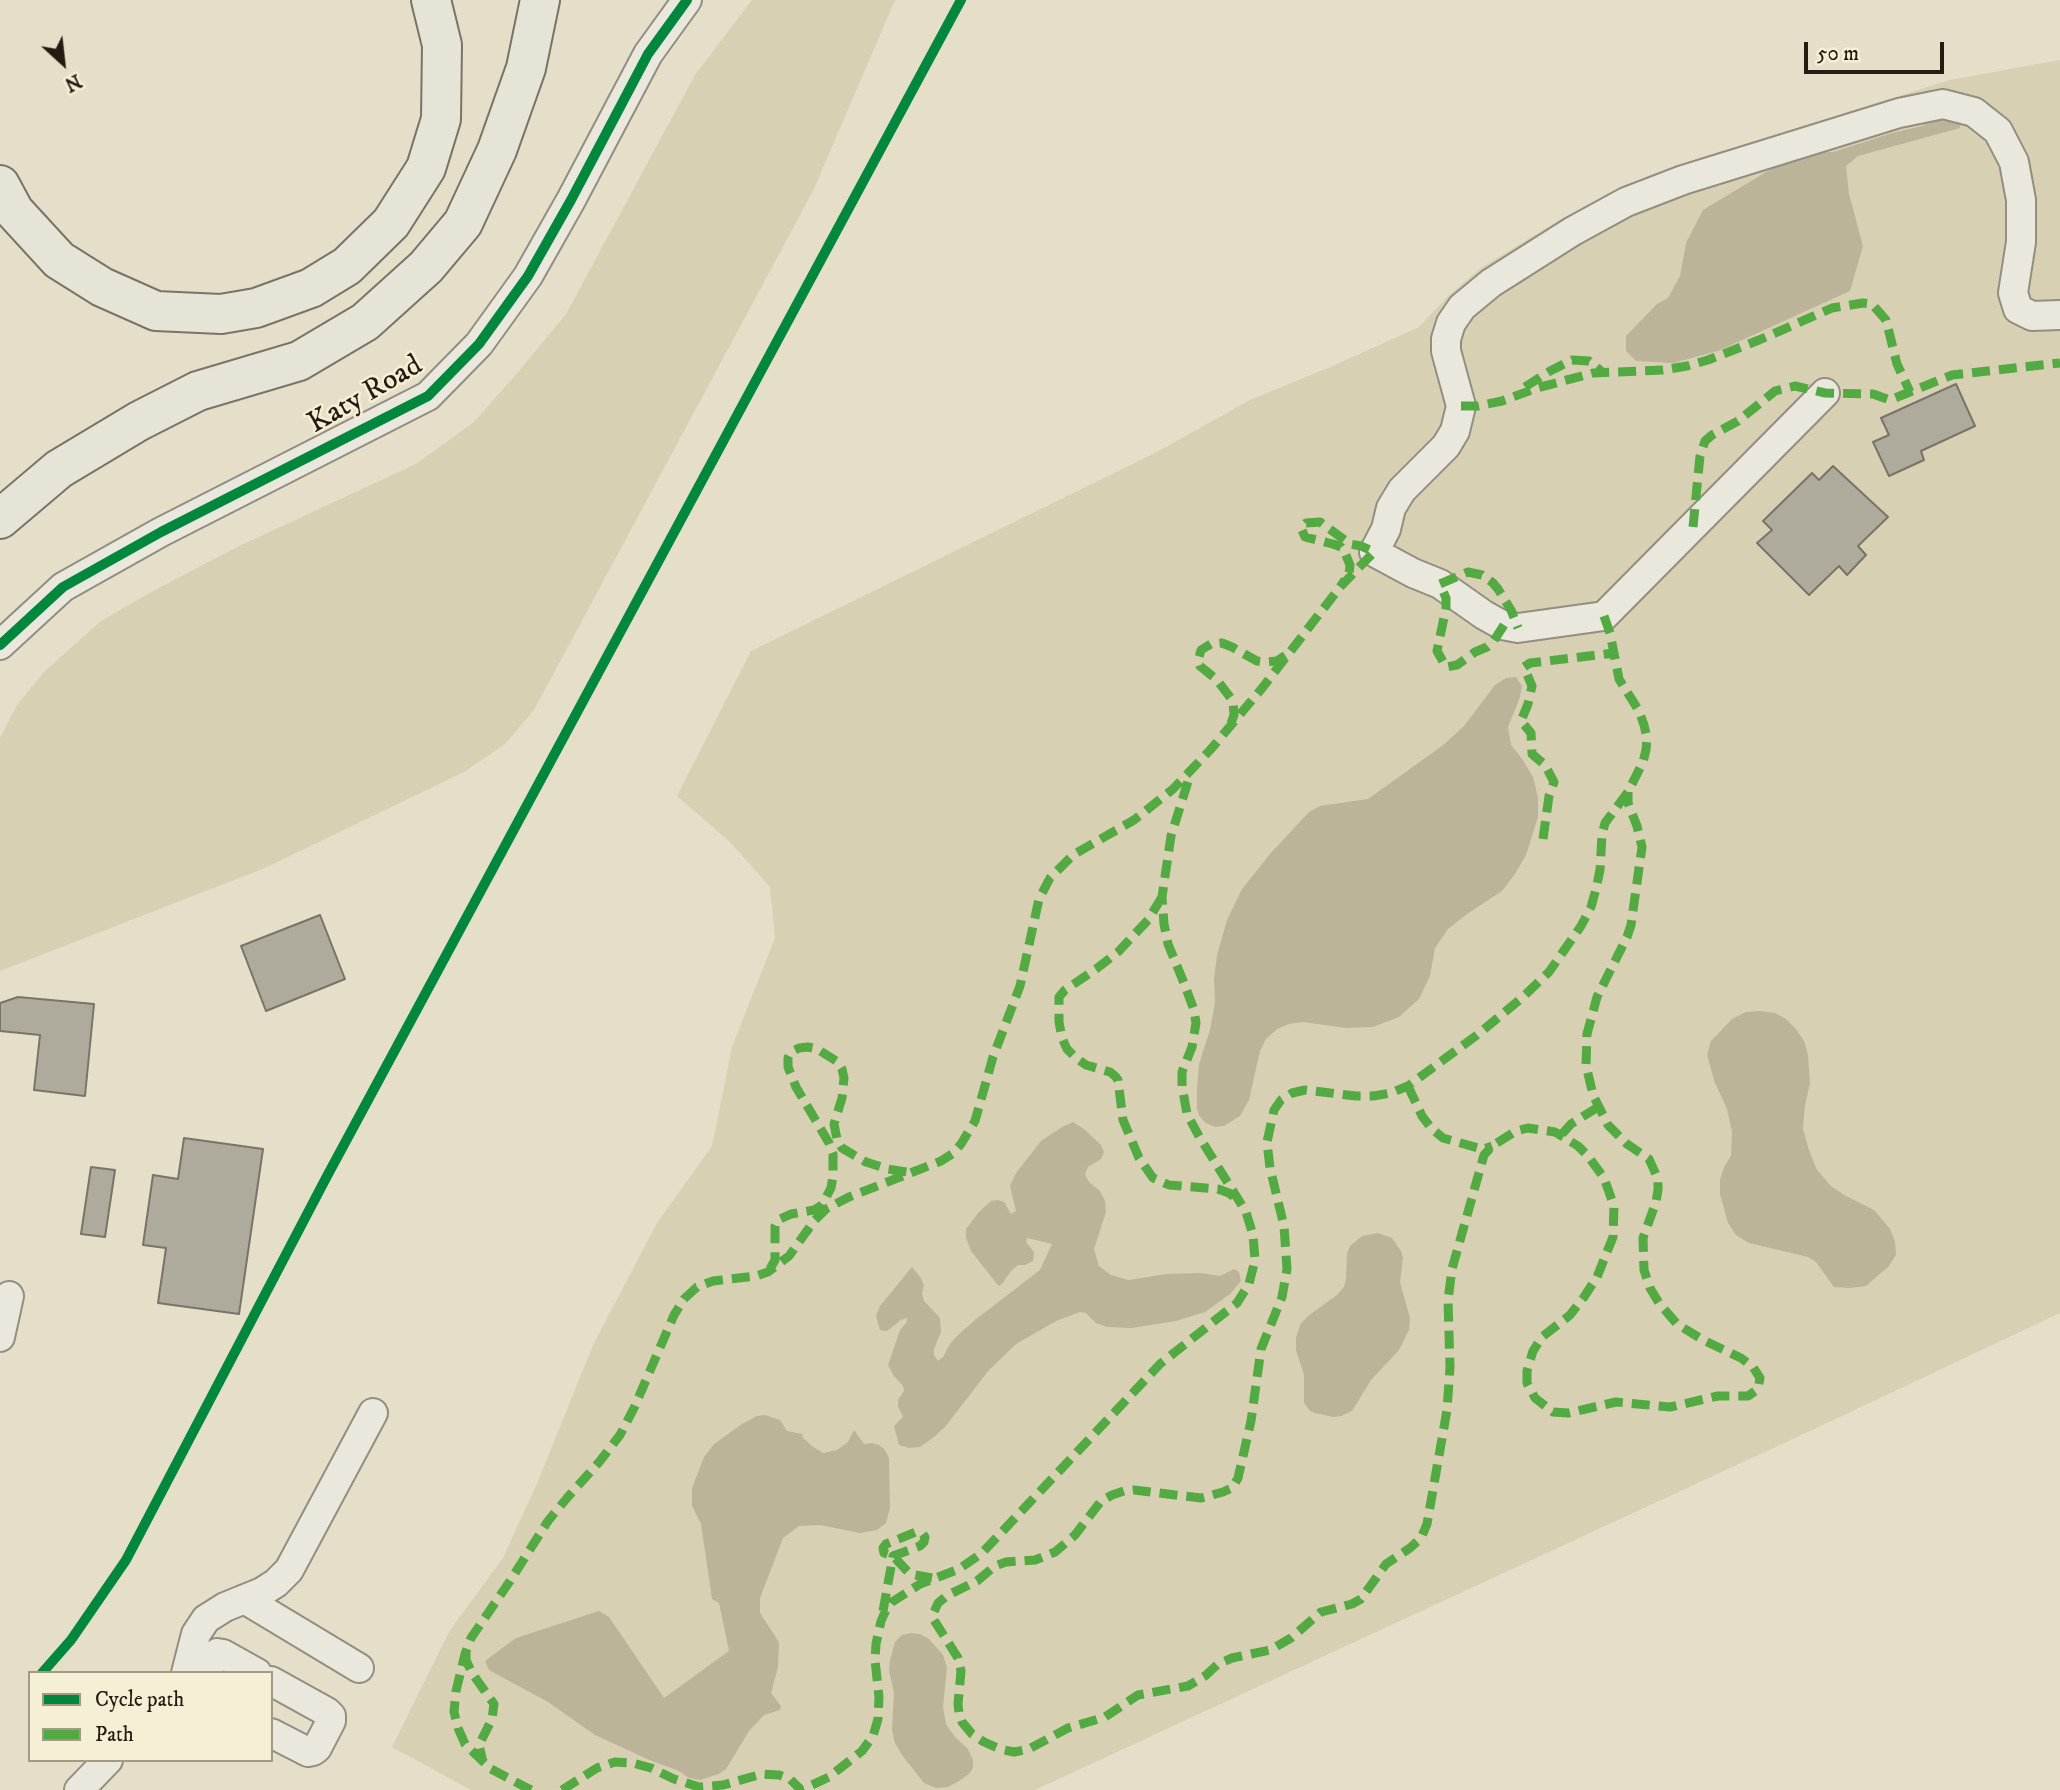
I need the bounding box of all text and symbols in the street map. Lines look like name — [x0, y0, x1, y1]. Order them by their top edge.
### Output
north arrow — [28, 28, 98, 98]
scale bar — [1808, 28, 1948, 72]
text: 50 m — [1817, 41, 1859, 67]
text: N — [61, 68, 85, 96]
street label: Katy Road — [302, 349, 430, 443]
legend — [28, 1671, 273, 1762]
text: Cycle path — [95, 1687, 184, 1713]
text: Path — [95, 1722, 134, 1748]

